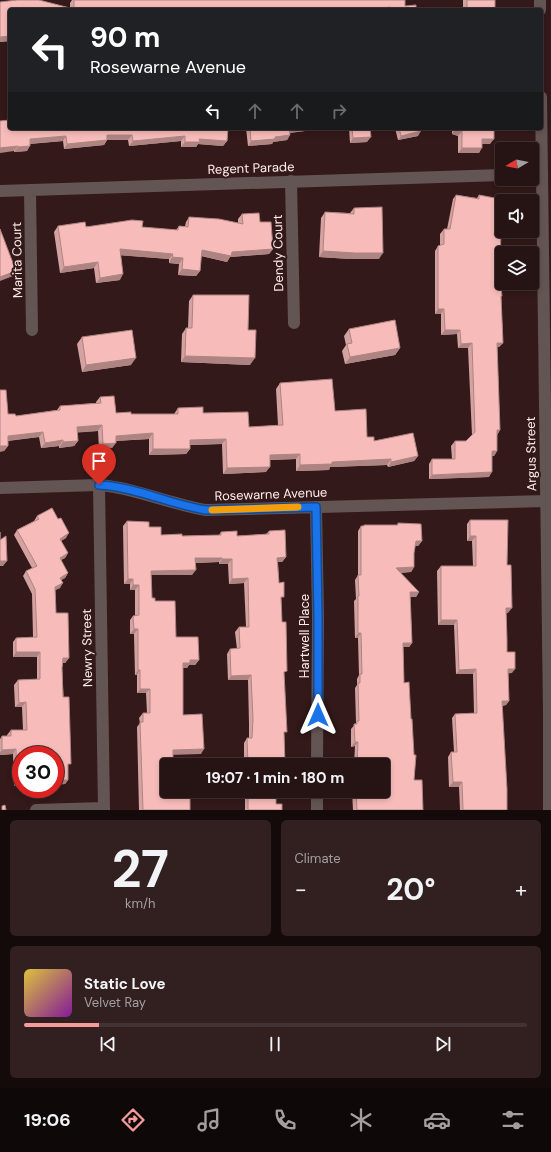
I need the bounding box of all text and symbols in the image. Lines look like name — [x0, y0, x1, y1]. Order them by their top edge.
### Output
text: 90 m — [90, 19, 160, 56]
icon: left — [24, 24, 76, 76]
text: Rosewarne Avenue — [90, 55, 246, 79]
icon: left — [202, 100, 224, 122]
icon: ahead — [244, 100, 266, 122]
icon: ahead — [286, 100, 308, 122]
icon: right — [328, 100, 350, 122]
north arrow — [495, 142, 539, 186]
map controls — [495, 142, 539, 290]
street label: Regent Parade — [207, 158, 295, 178]
button: sound — [495, 194, 539, 238]
street label: Dendy Court — [269, 214, 287, 292]
street label: Marita Court — [8, 222, 26, 298]
button: layers — [495, 246, 539, 290]
street label: Argus Street — [522, 416, 540, 492]
pin — [82, 444, 116, 485]
icon: arrive — [88, 450, 110, 472]
street label: Rosewarne Avenue — [214, 484, 328, 504]
street label: Hartwell Place — [296, 594, 313, 678]
street label: Newry Street — [78, 609, 96, 687]
position arrow — [297, 694, 339, 736]
speed limit sign: 30 — [12, 746, 64, 798]
text: 19:07 · 1 min · 180 m — [206, 768, 344, 788]
text: 27 — [111, 835, 169, 903]
text: Climate — [295, 850, 341, 867]
text: 20° — [386, 870, 435, 909]
text: − — [295, 875, 307, 904]
text: + — [515, 875, 527, 904]
text: km/h — [125, 895, 156, 912]
text: Static Love — [84, 974, 165, 994]
text: Velvet Ray — [84, 994, 146, 1011]
icon: previous — [97, 1033, 119, 1055]
icon: pause — [264, 1033, 286, 1055]
icon: next — [432, 1033, 454, 1055]
icon: directions — [119, 1106, 147, 1134]
icon: music — [195, 1106, 223, 1134]
icon: phone — [271, 1106, 299, 1134]
icon: climate — [347, 1106, 375, 1134]
icon: car — [423, 1106, 451, 1134]
icon: filters — [499, 1106, 527, 1134]
text: 19:06 — [24, 1108, 71, 1132]

